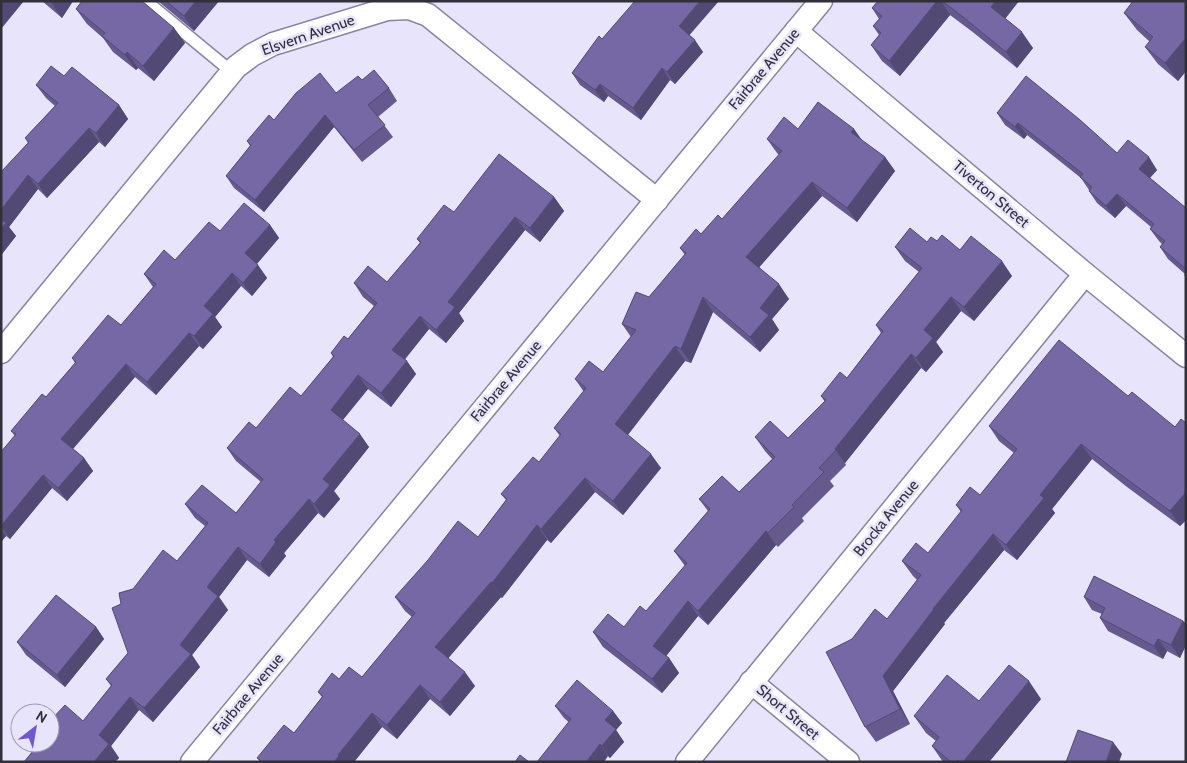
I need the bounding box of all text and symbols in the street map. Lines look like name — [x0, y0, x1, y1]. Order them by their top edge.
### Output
street label: Elsvern Avenue — [259, 11, 357, 59]
street label: Fairbrae Avenue — [725, 24, 804, 113]
street label: Tiverton Street — [949, 157, 1033, 231]
street label: Fairbrae Avenue — [467, 336, 546, 425]
street label: Brocka Avenue — [850, 476, 923, 560]
street label: Fairbrae Avenue — [209, 649, 288, 738]
street label: Short Street — [753, 680, 823, 744]
north arrow — [10, 703, 60, 753]
text: N — [33, 707, 51, 727]

